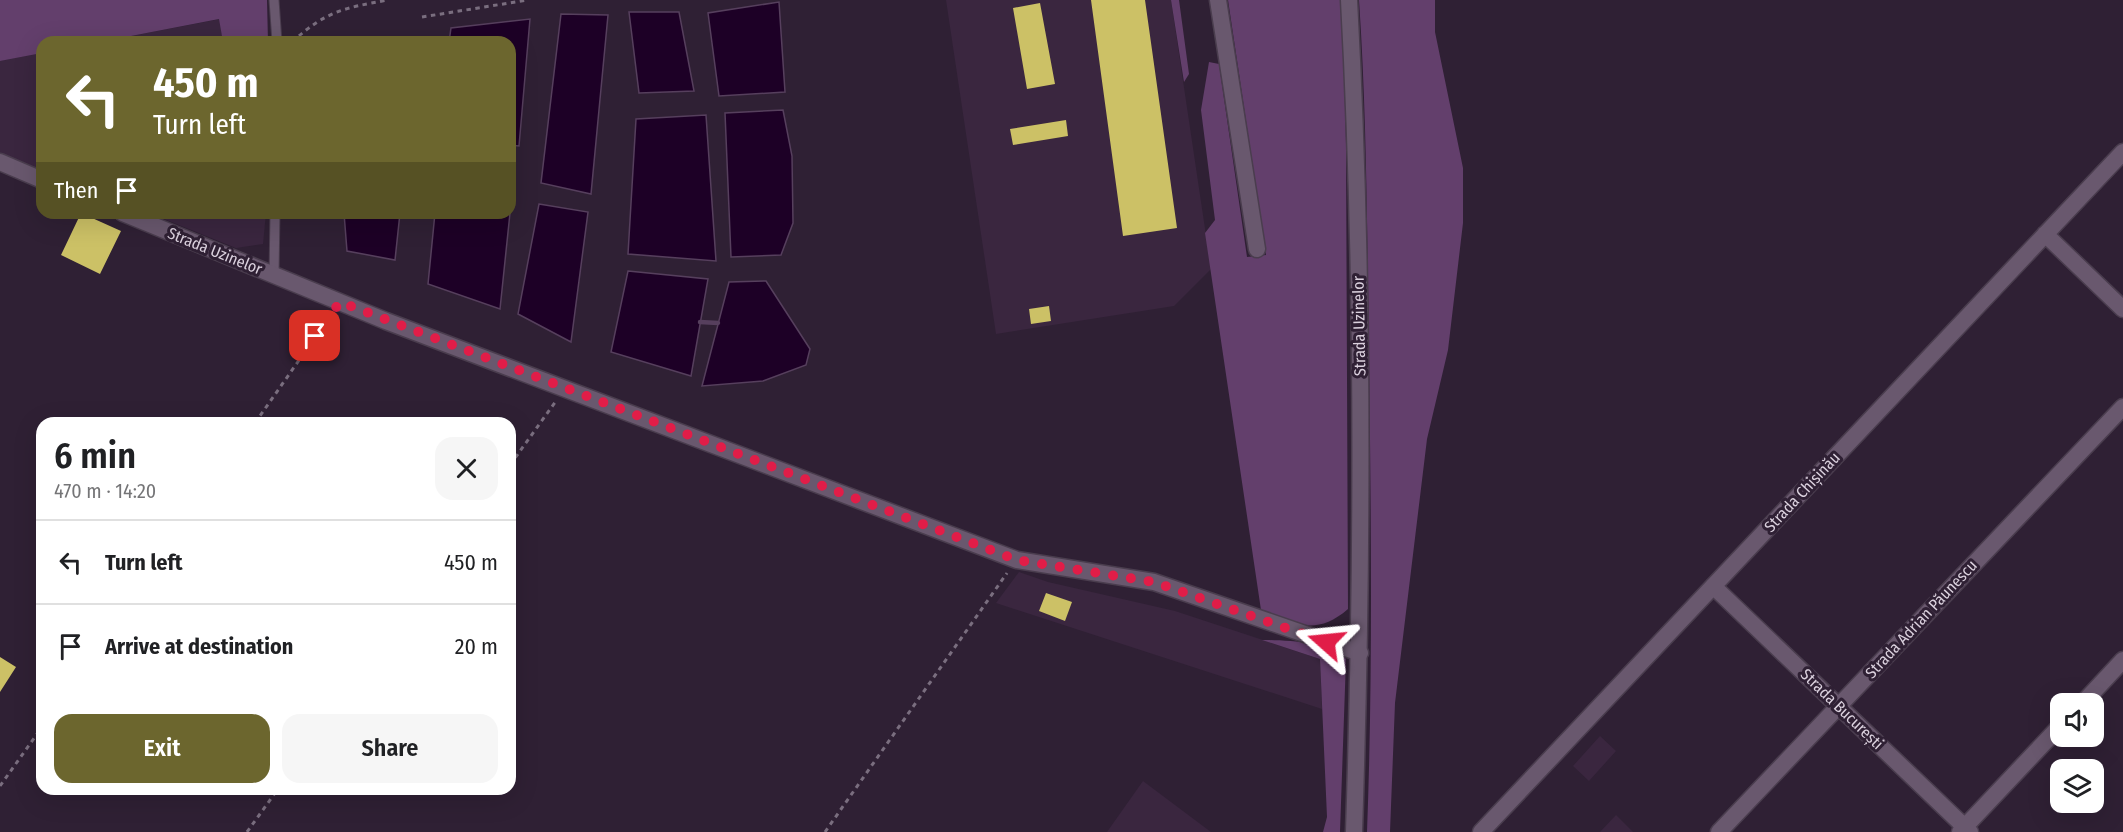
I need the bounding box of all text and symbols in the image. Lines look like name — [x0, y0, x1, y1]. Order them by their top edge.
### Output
text: 450 m — [153, 58, 259, 108]
icon: left — [54, 60, 132, 138]
text: Turn left — [153, 109, 246, 141]
icon: arrive — [110, 174, 143, 207]
text: Then — [54, 177, 98, 204]
street label: Strada Uzinelor — [165, 223, 265, 279]
street label: Strada Uzinelor — [1349, 275, 1369, 376]
pin — [289, 310, 340, 361]
icon: arrive — [298, 319, 331, 352]
text: 6 min — [54, 434, 136, 478]
button: close — [435, 437, 498, 500]
street label: Strada Chișinău — [1760, 448, 1845, 537]
text: 470 m · 14:20 — [54, 479, 156, 503]
icon: left — [54, 546, 87, 579]
text: Turn left — [105, 549, 183, 576]
text: 450 m — [444, 549, 498, 576]
street label: Strada Adrian Păunescu — [1861, 556, 1981, 682]
position arrow — [1294, 610, 1358, 674]
icon: arrive — [54, 630, 87, 663]
text: Arrive at destination — [105, 633, 293, 660]
text: 20 m — [455, 633, 498, 660]
street label: Strada București — [1796, 665, 1887, 754]
map controls — [2050, 693, 2104, 813]
button: sound — [2050, 693, 2104, 747]
button: Exit — [54, 714, 270, 783]
button: Share — [282, 714, 498, 783]
button: layers — [2050, 759, 2104, 813]

